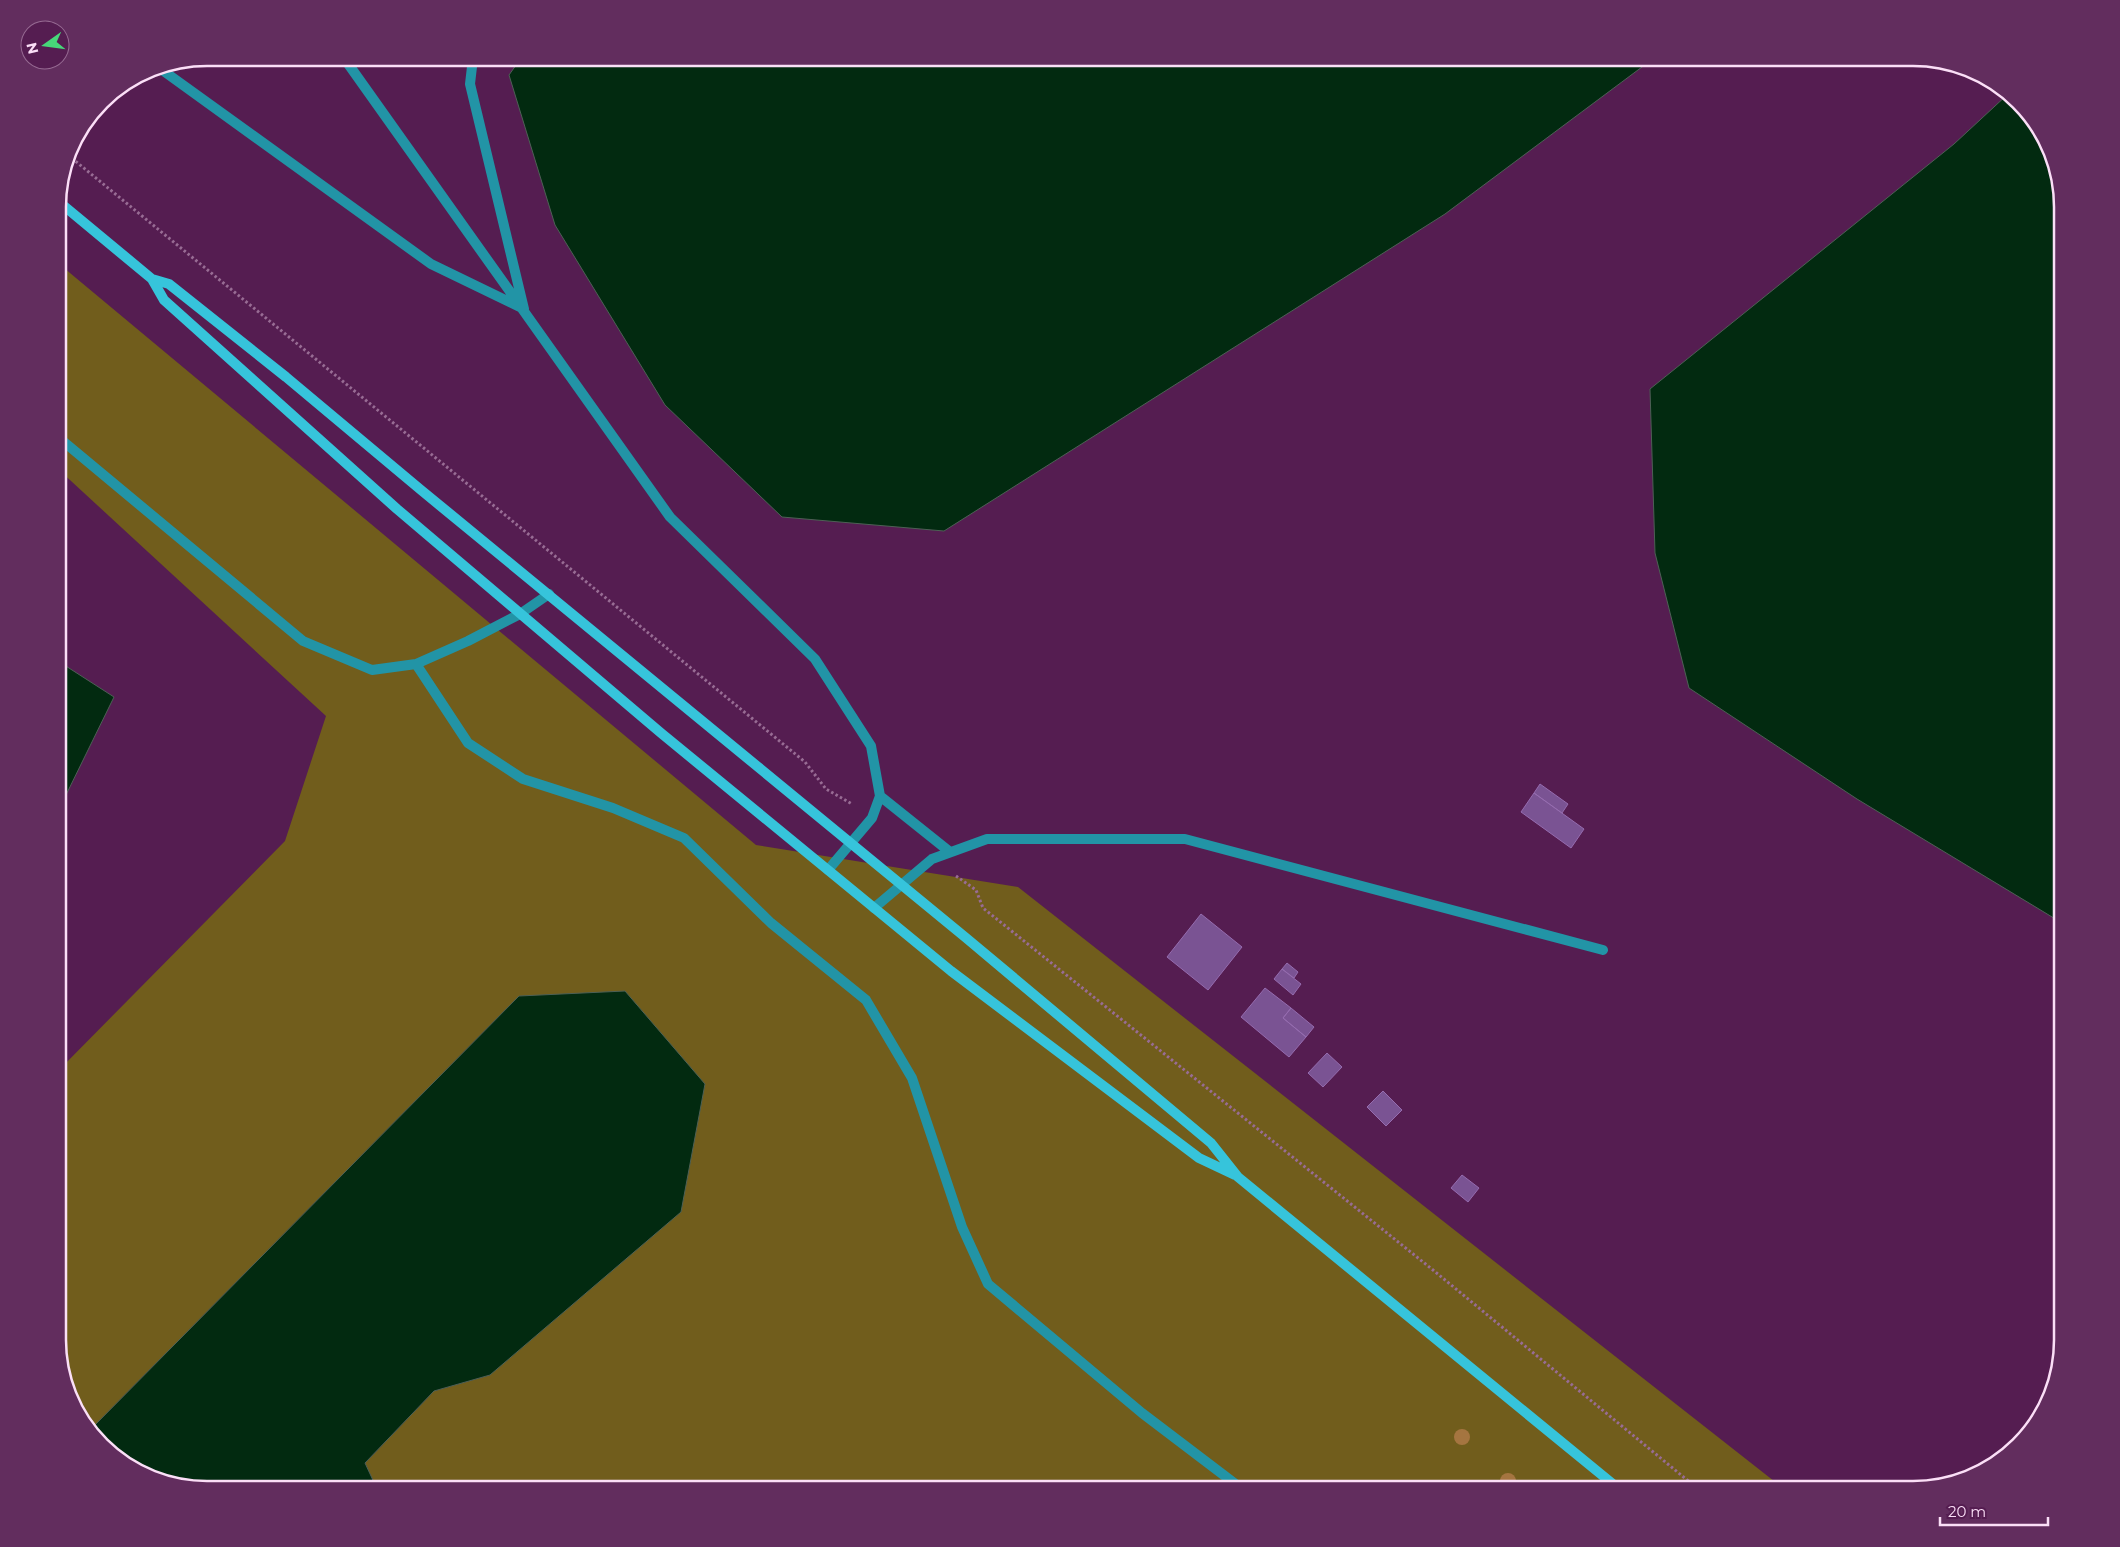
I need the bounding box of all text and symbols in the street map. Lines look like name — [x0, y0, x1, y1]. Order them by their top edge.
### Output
north arrow — [20, 20, 70, 70]
text: N — [22, 40, 42, 56]
scale bar — [1940, 1494, 2048, 1526]
text: 20 m — [1948, 1502, 1986, 1521]

